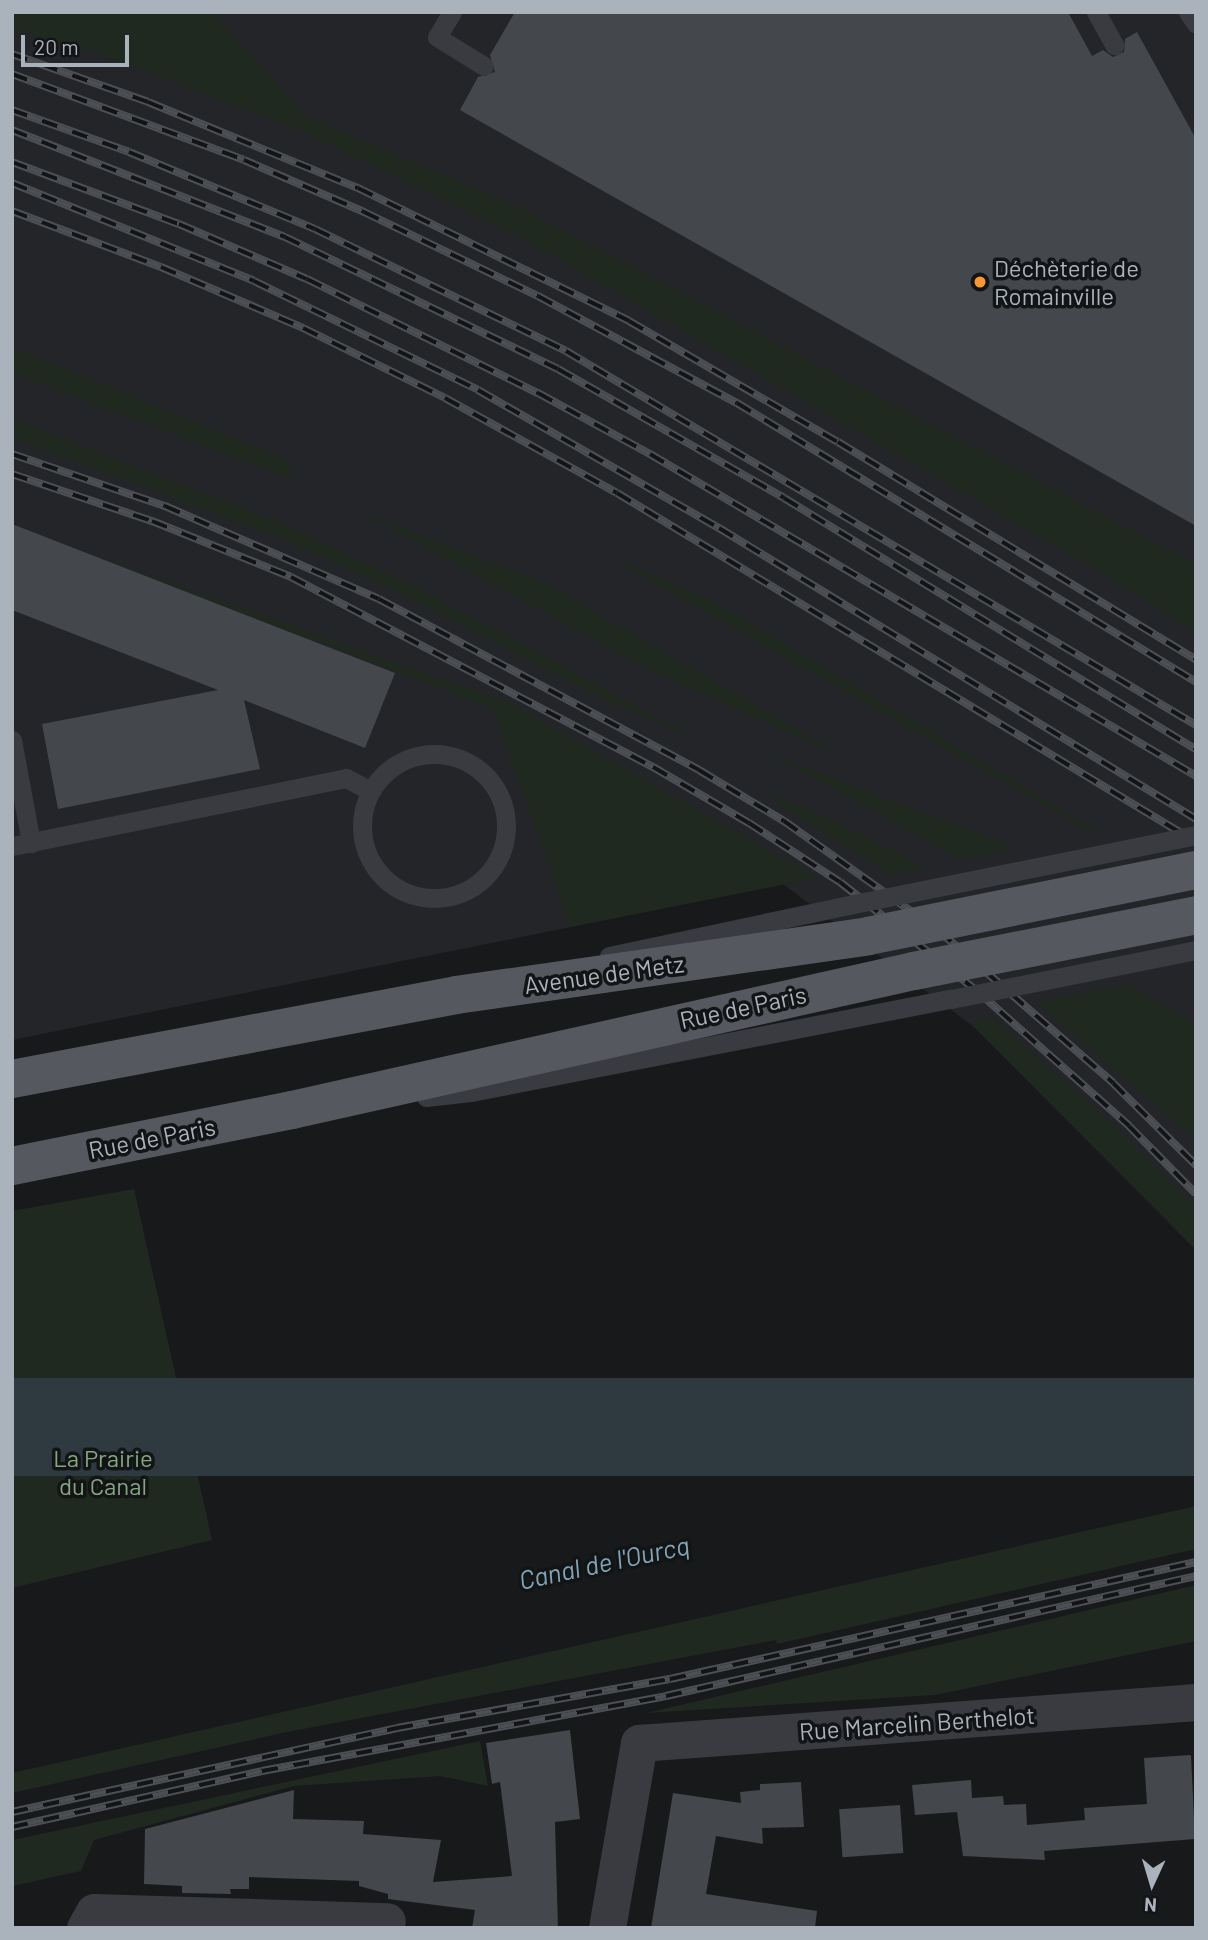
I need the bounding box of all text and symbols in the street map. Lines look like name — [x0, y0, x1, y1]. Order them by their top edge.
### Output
scale bar — [24, 21, 133, 65]
text: 20 m — [34, 34, 79, 59]
place label: Déchèterie de Romainville — [994, 254, 1139, 310]
marker: Déchèterie de Romainville — [972, 274, 988, 290]
street label: Avenue de Metz — [522, 949, 686, 999]
street label: Rue de Paris — [677, 980, 809, 1034]
street label: Rue de Paris — [86, 1112, 218, 1164]
park label: La Prairie du Canal — [53, 1444, 153, 1500]
water label: Canal de l'Ourcq — [516, 1529, 692, 1595]
street label: Rue Marcelin Berthelot — [798, 1700, 1036, 1746]
north arrow — [1117, 1849, 1187, 1919]
text: N — [1143, 1894, 1158, 1917]

